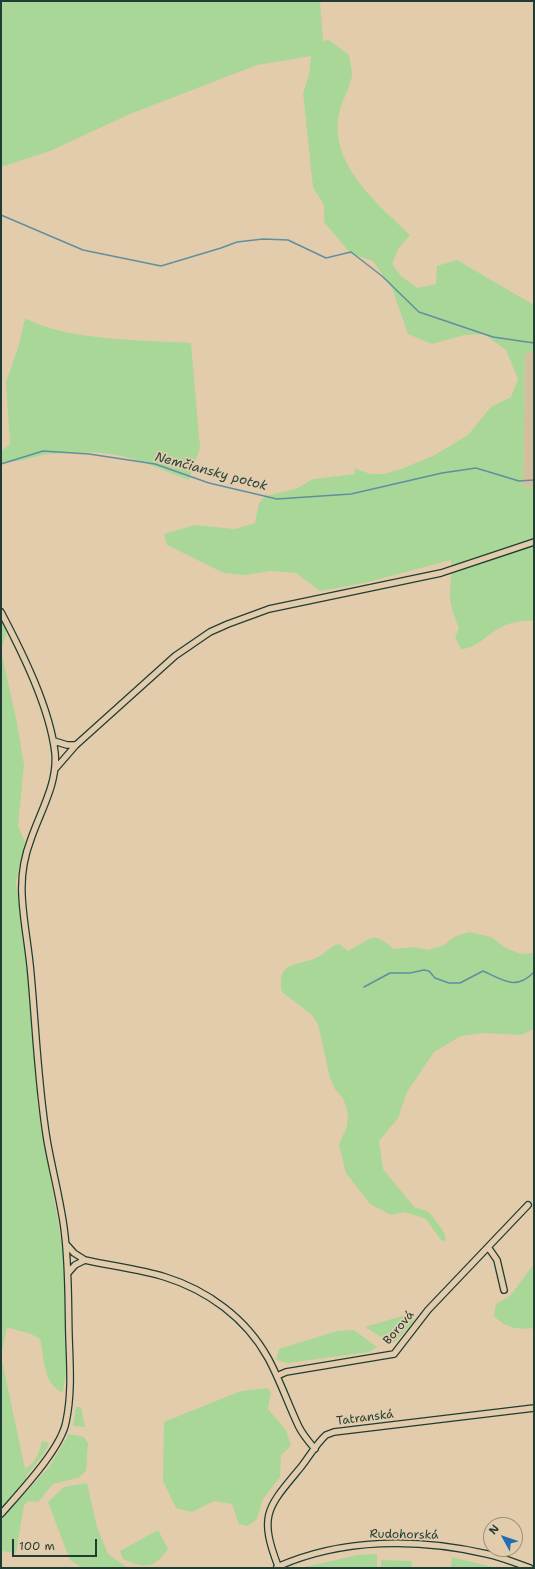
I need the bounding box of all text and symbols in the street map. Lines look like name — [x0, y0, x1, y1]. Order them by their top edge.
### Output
water label: Nemčiansky potok — [153, 449, 269, 495]
street label: Borová — [381, 1308, 417, 1348]
street label: Tatranská — [335, 1407, 395, 1429]
north arrow — [483, 1517, 523, 1557]
text: N — [486, 1521, 503, 1538]
street label: Rudohorská — [369, 1527, 439, 1543]
scale bar — [14, 1531, 99, 1557]
text: 100 m — [19, 1538, 55, 1554]

